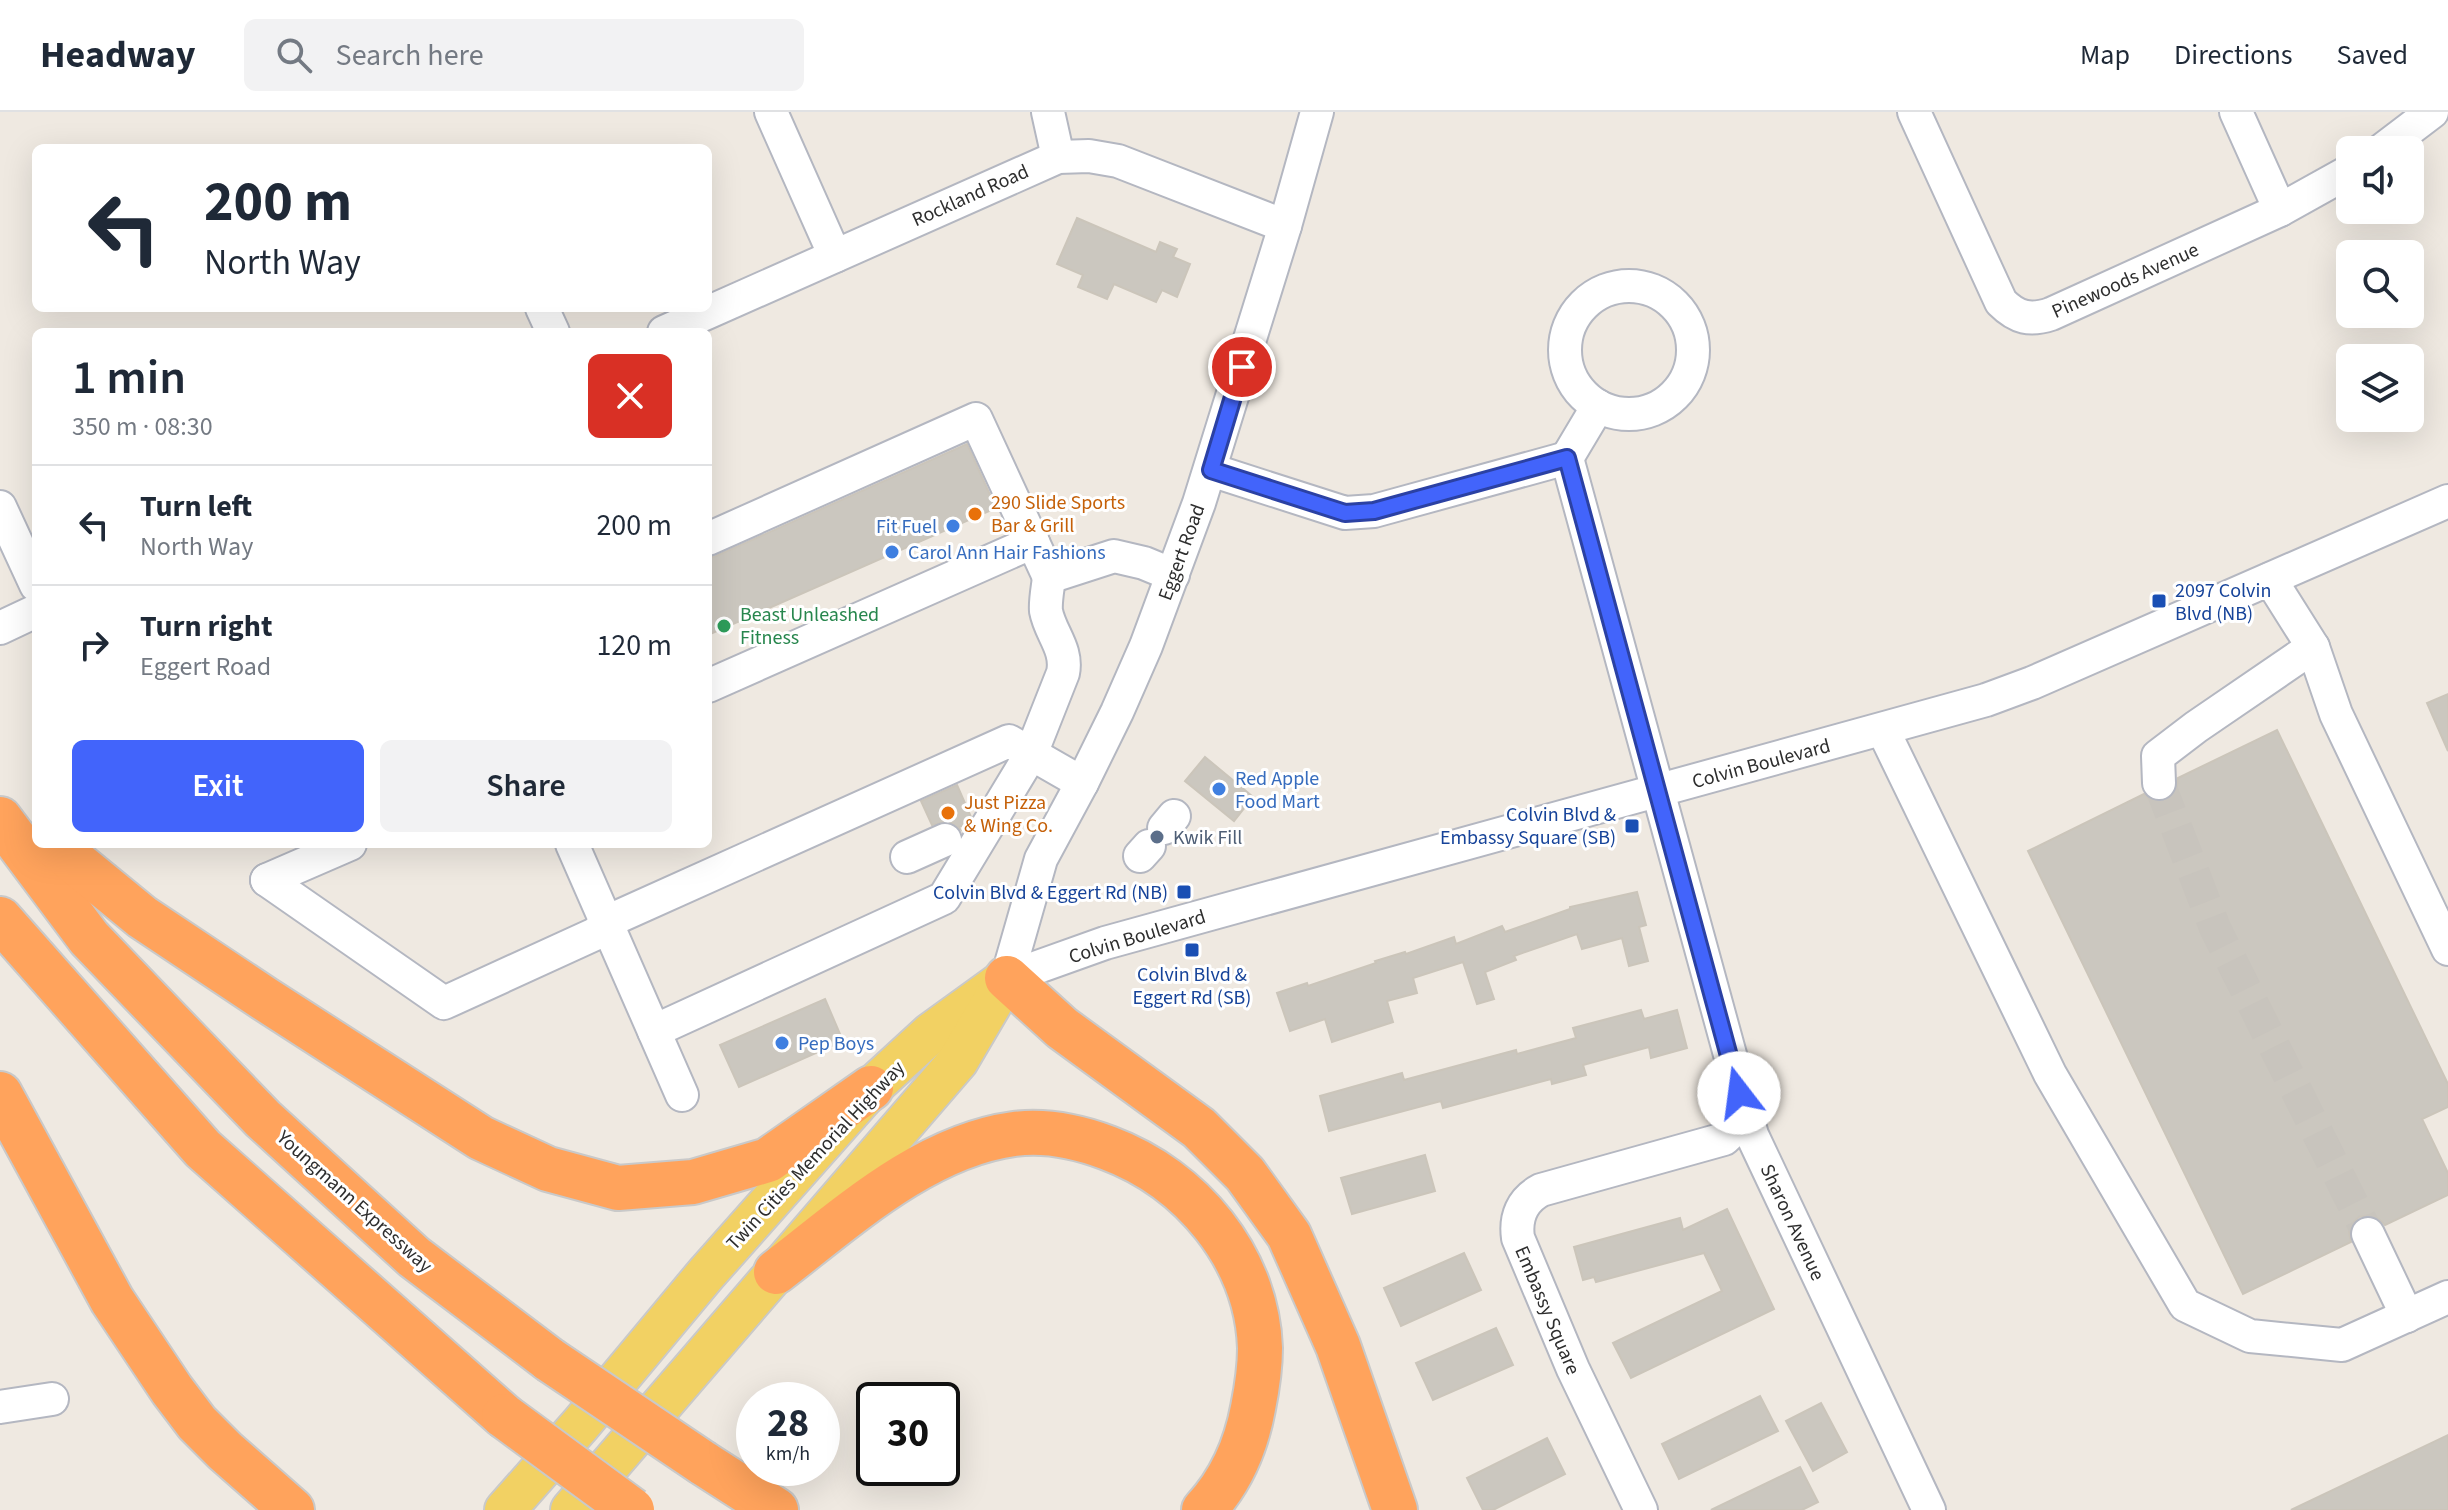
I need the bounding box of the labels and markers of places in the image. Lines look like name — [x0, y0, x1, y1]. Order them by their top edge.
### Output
pin — [1208, 333, 1276, 401]
place label: 290 Slide Sports Bar & Grill — [991, 489, 1125, 540]
marker: 290 Slide Sports Bar & Grill — [966, 505, 984, 523]
place label: Fit Fuel — [876, 513, 937, 541]
marker: Fit Fuel — [944, 517, 962, 535]
place label: Carol Ann Hair Fashions — [908, 539, 1106, 567]
marker: Carol Ann Hair Fashions — [883, 543, 901, 561]
place label: 2097 Colvin Blvd (NB) — [2175, 577, 2271, 628]
marker: 2097 Colvin Blvd (NB) — [2150, 592, 2168, 610]
place label: Beast Unleashed Fitness — [740, 601, 879, 652]
marker: Beast Unleashed Fitness — [715, 617, 733, 635]
place label: Red Apple Food Mart — [1235, 765, 1320, 816]
marker: Red Apple Food Mart — [1210, 780, 1228, 798]
place label: Just Pizza & Wing Co. — [964, 789, 1053, 840]
place label: Colvin Blvd & Embassy Square (SB) — [1440, 801, 1616, 852]
marker: Just Pizza & Wing Co. — [939, 804, 957, 822]
marker: Colvin Blvd & Embassy Square (SB) — [1623, 817, 1641, 835]
place label: Kwik Fill — [1173, 824, 1242, 852]
marker: Kwik Fill — [1148, 828, 1166, 846]
place label: Colvin Blvd & Eggert Rd (NB) — [933, 879, 1168, 907]
marker: Colvin Blvd & Eggert Rd (NB) — [1175, 883, 1193, 901]
marker: Colvin Blvd & Eggert Rd (SB) — [1183, 941, 1201, 959]
place label: Colvin Blvd & Eggert Rd (SB) — [1133, 961, 1251, 1012]
place label: Pep Boys — [798, 1030, 874, 1058]
marker: Pep Boys — [773, 1034, 791, 1052]

